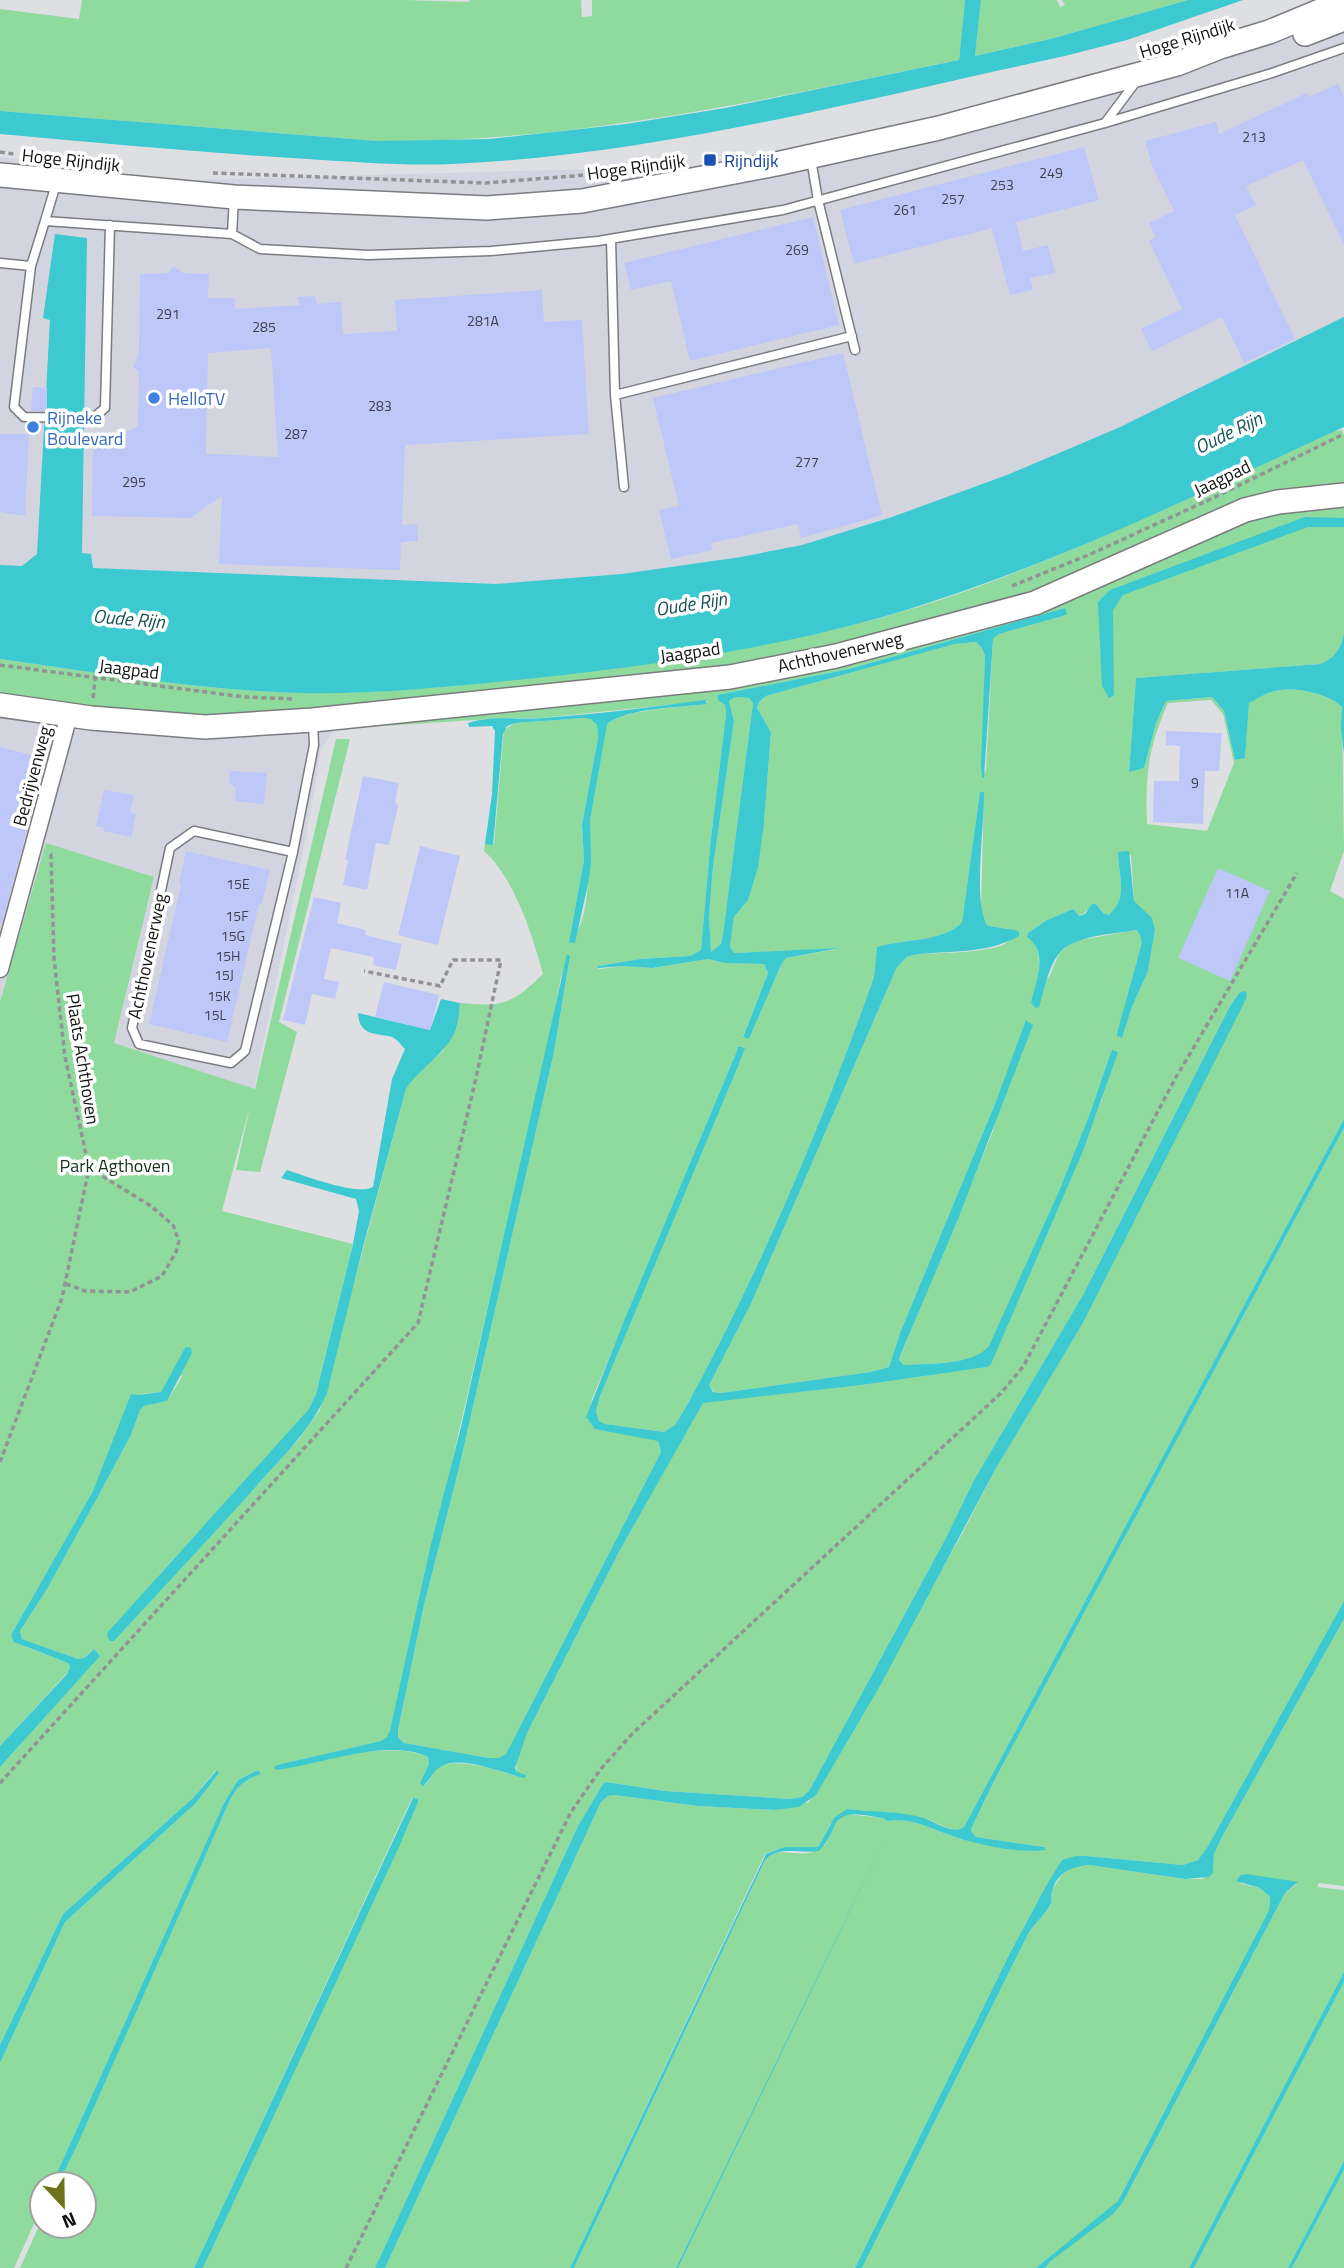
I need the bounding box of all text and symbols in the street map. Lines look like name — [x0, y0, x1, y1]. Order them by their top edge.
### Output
street label: Hoge Rijndijk — [1136, 11, 1238, 65]
house number: 213 — [1242, 126, 1266, 147]
street label: Hoge Rijndijk — [21, 141, 122, 179]
street label: Hoge Rijndijk — [585, 147, 687, 187]
place label: Rijndijk — [724, 147, 779, 174]
marker: Rijndijk — [702, 152, 718, 168]
house number: 249 — [1039, 162, 1063, 183]
house number: 253 — [990, 174, 1014, 195]
house number: 257 — [941, 188, 965, 209]
house number: 261 — [893, 199, 917, 220]
house number: 269 — [785, 239, 809, 260]
house number: 291 — [156, 303, 180, 324]
house number: 281A — [467, 310, 500, 331]
house number: 285 — [252, 316, 276, 337]
place label: HelloTV — [168, 385, 226, 412]
marker: HelloTV — [146, 390, 162, 406]
house number: 283 — [368, 395, 392, 416]
water label: Oude Rijn — [1189, 403, 1267, 461]
place label: Rijneke Boulevard — [47, 404, 123, 452]
marker: Rijneke Boulevard — [25, 419, 41, 435]
house number: 287 — [284, 423, 308, 444]
house number: 277 — [795, 451, 819, 472]
street label: Jaagpad — [1189, 453, 1255, 503]
house number: 295 — [122, 471, 146, 492]
water label: Oude Rijn — [653, 583, 729, 623]
water label: Oude Rijn — [92, 600, 167, 636]
street label: Achthovenerweg — [775, 624, 905, 680]
street label: Jaagpad — [658, 634, 722, 670]
street label: Jaagpad — [97, 652, 161, 686]
street label: Bedrijvenweg — [6, 723, 58, 829]
house number: 9 — [1191, 772, 1199, 793]
house number: 15E — [226, 873, 250, 894]
house number: 11A — [1225, 882, 1250, 903]
street label: Achthovenerweg — [120, 891, 174, 1021]
house number: 15F — [225, 905, 249, 926]
house number: 15G — [221, 925, 245, 946]
house number: 15H — [215, 945, 241, 966]
house number: 15J — [214, 964, 234, 985]
house number: 15K — [207, 985, 231, 1006]
street label: Plaats Achthoven — [59, 992, 107, 1126]
house number: 15L — [204, 1004, 226, 1025]
park label: Park Agthoven — [60, 1152, 170, 1179]
north arrow — [28, 2170, 98, 2240]
text: N — [58, 2205, 81, 2237]

